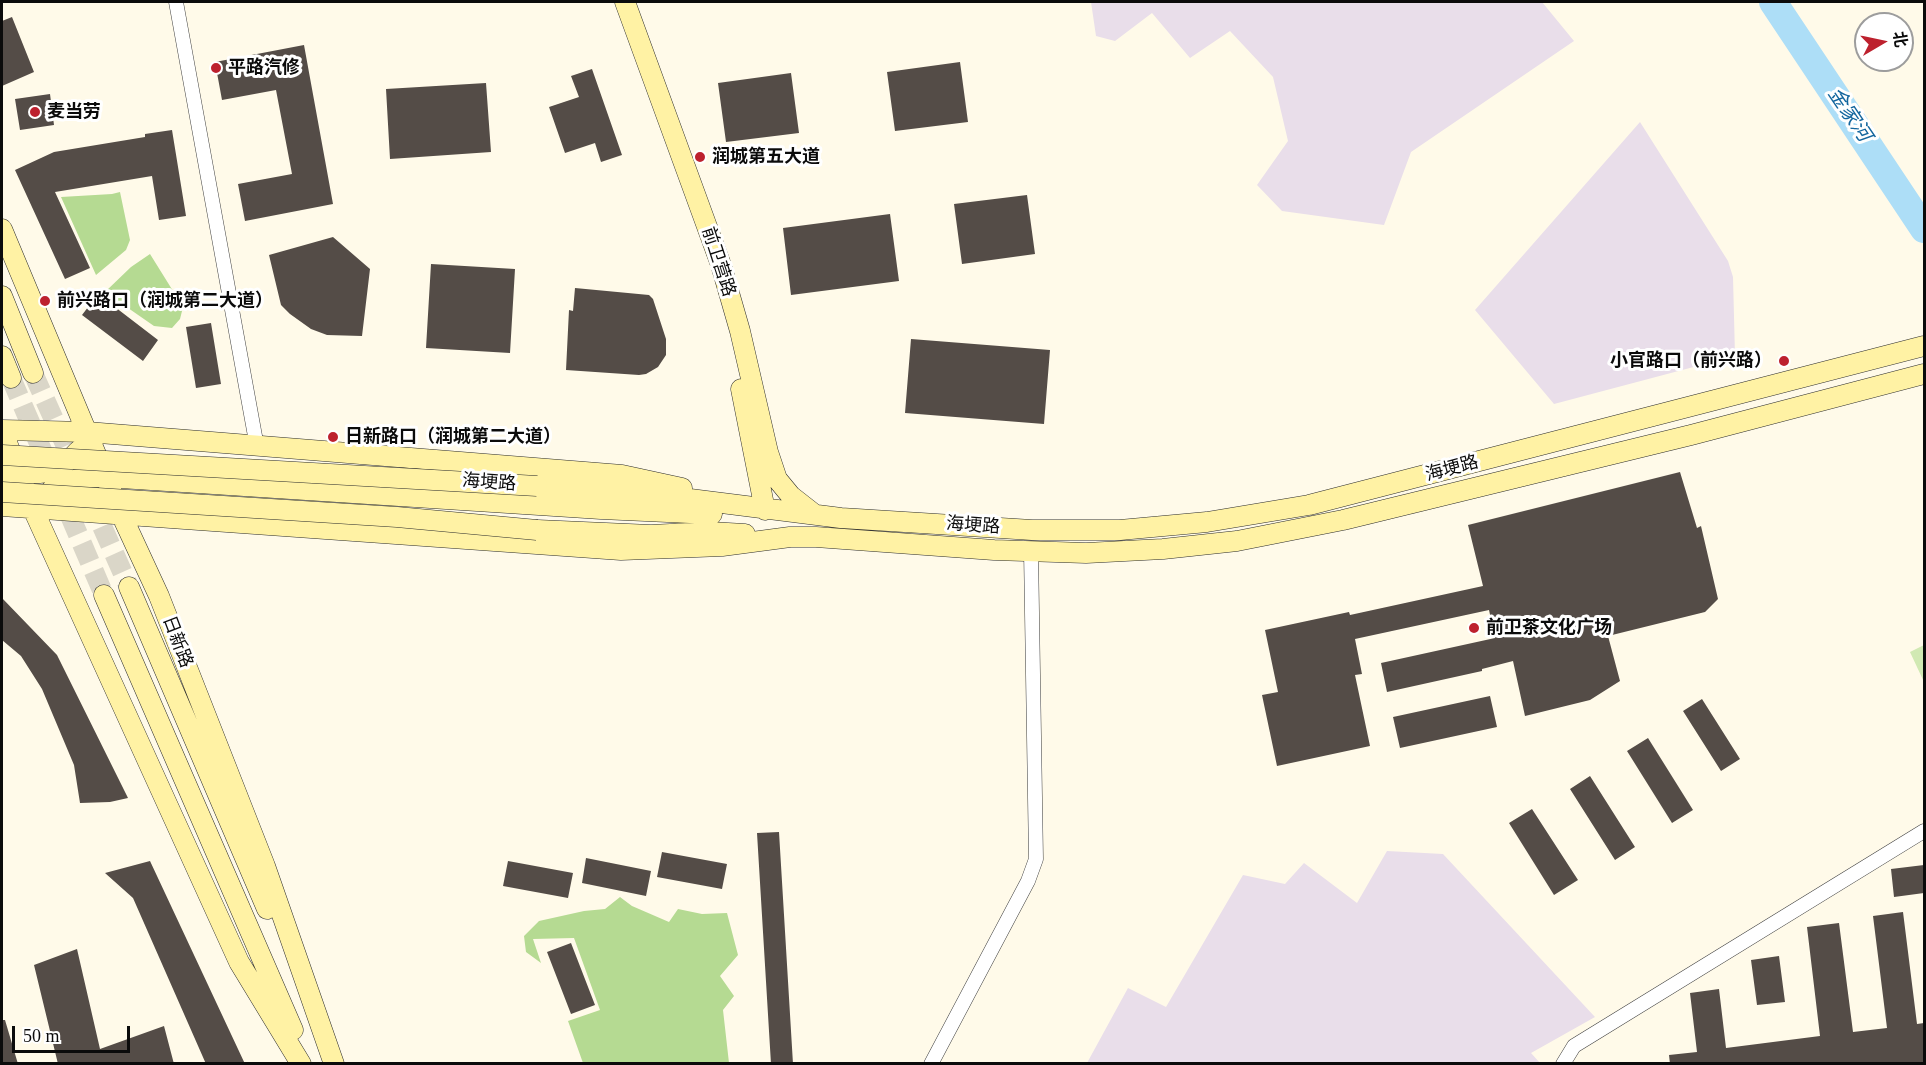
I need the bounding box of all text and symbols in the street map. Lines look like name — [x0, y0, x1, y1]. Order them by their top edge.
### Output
north arrow — [1854, 12, 1914, 72]
text: 北 — [1891, 30, 1910, 49]
place label: 平路汽修 — [228, 57, 300, 79]
marker: 平路汽修 — [209, 61, 223, 75]
water label: 金家河 — [1822, 83, 1876, 147]
place label: 麦当劳 — [47, 101, 101, 123]
marker: 麦当劳 — [28, 105, 42, 119]
place label: 润城第五大道 — [712, 146, 820, 168]
marker: 润城第五大道 — [693, 150, 707, 164]
street label: 前卫营路 — [697, 224, 739, 300]
place label: 前兴路口（润城第二大道） — [57, 290, 273, 312]
marker: 前兴路口（润城第二大道） — [38, 294, 52, 308]
place label: 小官路口（前兴路） — [1610, 350, 1772, 372]
marker: 小官路口（前兴路） — [1777, 354, 1791, 368]
place label: 日新路口（润城第二大道） — [345, 426, 561, 448]
marker: 日新路口（润城第二大道） — [326, 430, 340, 444]
street label: 海埂路 — [1423, 452, 1481, 486]
street label: 海埂路 — [461, 470, 517, 496]
street label: 海埂路 — [945, 513, 1001, 539]
street label: 日新路 — [157, 613, 197, 671]
place label: 前卫茶文化广场 — [1486, 617, 1612, 639]
marker: 前卫茶文化广场 — [1467, 621, 1481, 635]
scale bar — [15, 1014, 134, 1052]
text: 50 m — [23, 1026, 60, 1046]

